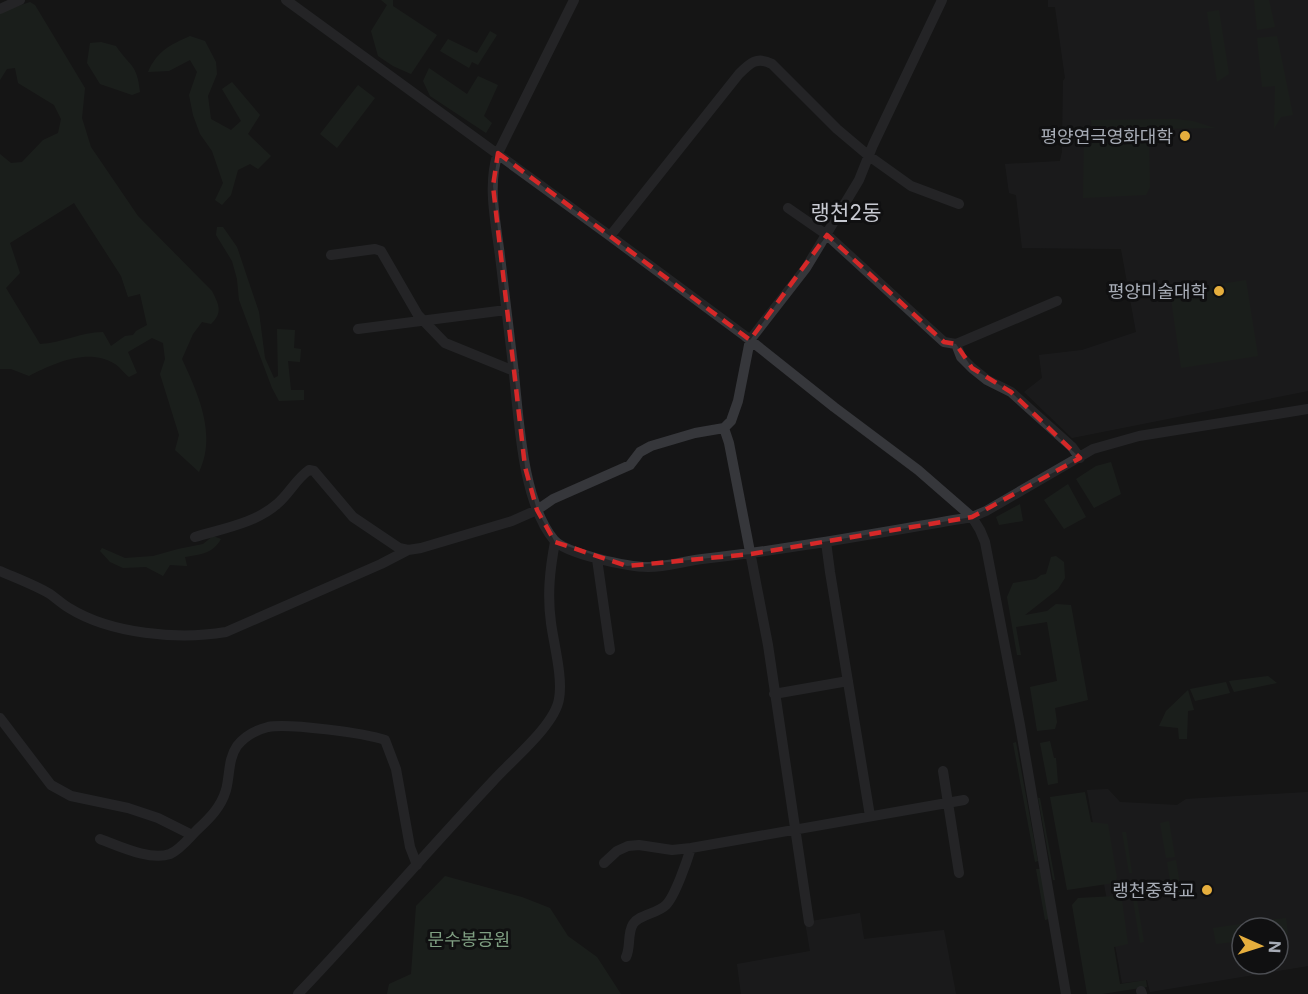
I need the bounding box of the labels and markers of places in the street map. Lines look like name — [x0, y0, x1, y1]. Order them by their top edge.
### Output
place label: 평양연극영화대학 — [1041, 126, 1173, 147]
marker: 평양연극영화대학 — [1178, 129, 1192, 143]
place label: 평양미술대학 — [1108, 281, 1207, 302]
marker: 평양미술대학 — [1212, 284, 1226, 298]
place label: 랭천중학교 — [1112, 880, 1195, 901]
marker: 랭천중학교 — [1200, 883, 1214, 897]

